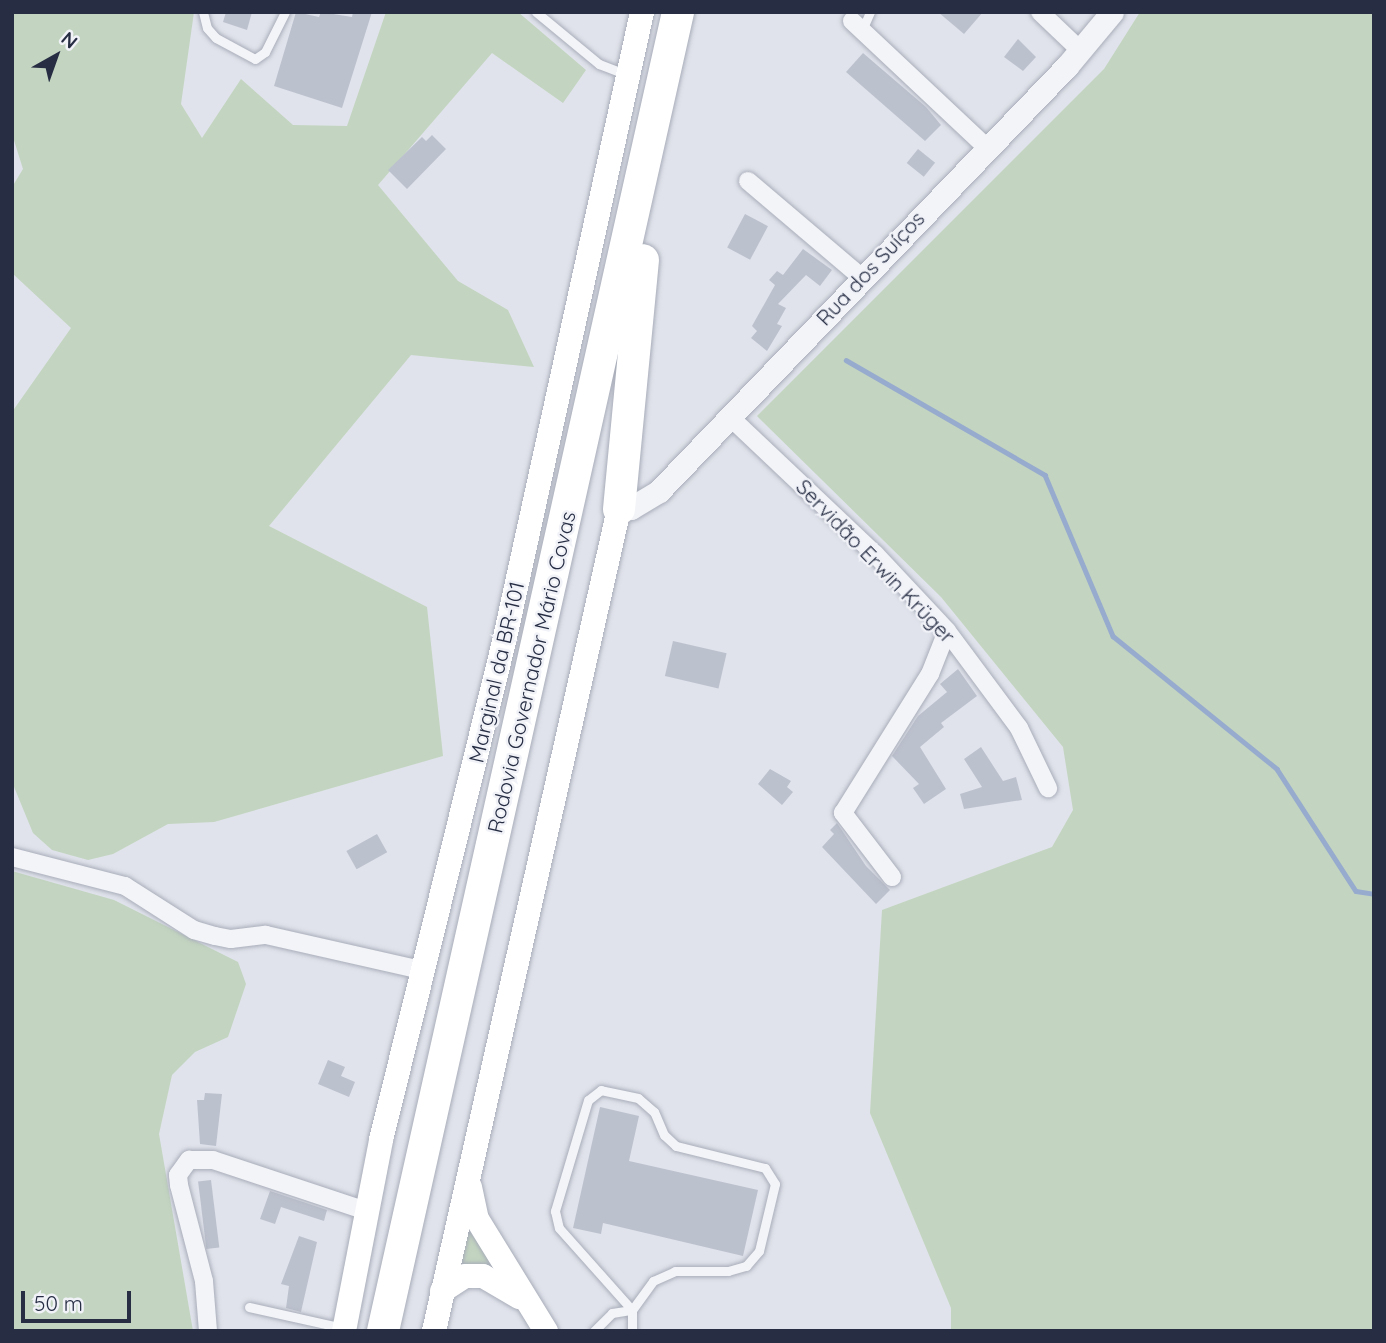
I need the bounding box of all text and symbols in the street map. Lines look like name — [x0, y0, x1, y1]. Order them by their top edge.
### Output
north arrow — [21, 21, 91, 91]
text: N — [56, 26, 83, 54]
street label: Rua dos Suíços — [811, 206, 929, 330]
street label: Servidão Erwin Krüger — [791, 474, 961, 648]
street label: Rodovia Governador Mário Covas — [482, 509, 580, 835]
street label: Marginal da BR-101 — [463, 579, 529, 765]
scale bar — [24, 1276, 135, 1320]
text: 50 m — [34, 1290, 83, 1316]

